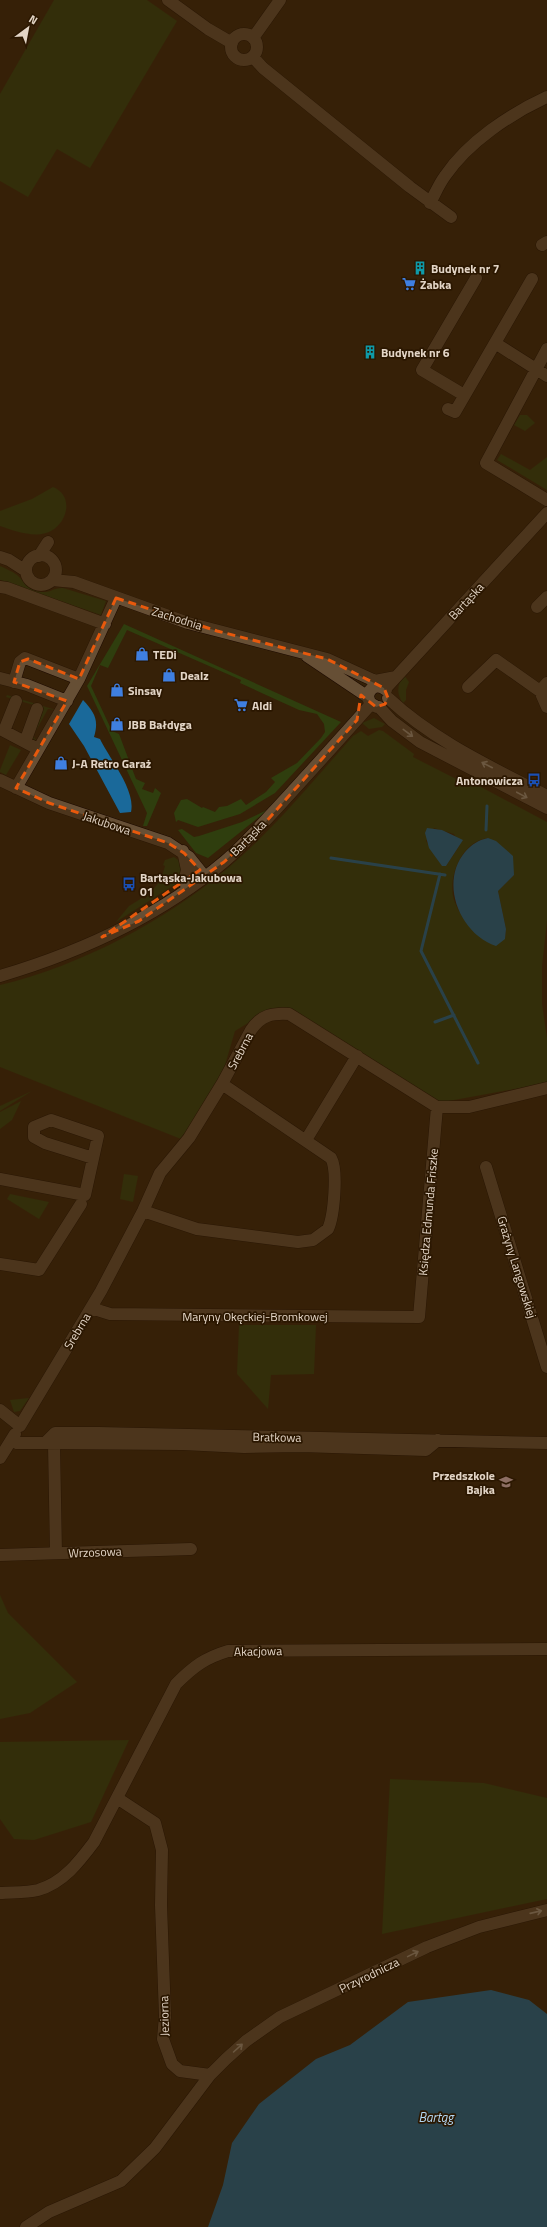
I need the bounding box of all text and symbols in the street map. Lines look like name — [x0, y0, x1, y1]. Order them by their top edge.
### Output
north arrow — [8, 8, 48, 48]
text: N — [26, 11, 41, 28]
place label: Budynek nr 7 — [431, 259, 500, 278]
building icon: Budynek nr 7 — [412, 260, 428, 276]
place label: Żabka — [420, 275, 451, 294]
supermarket icon: Żabka — [401, 276, 417, 292]
place label: Budynek nr 6 — [381, 343, 450, 362]
building icon: Budynek nr 6 — [362, 344, 378, 360]
street label: Bartąska — [444, 578, 488, 624]
street label: Zachodnia — [149, 601, 205, 635]
place label: TEDi — [153, 645, 177, 664]
shop icon: TEDi — [134, 646, 150, 662]
place label: Dealz — [180, 666, 209, 685]
shop icon: Dealz — [161, 667, 177, 683]
place label: Sinsay — [128, 681, 162, 700]
shop icon: Sinsay — [109, 682, 125, 698]
place label: Aldi — [252, 696, 272, 715]
supermarket icon: Aldi — [233, 697, 249, 713]
place label: JBB Bałdyga — [128, 715, 192, 734]
shop icon: JBB Bałdyga — [109, 716, 125, 732]
one-way arrow — [402, 729, 413, 738]
place label: J-A Retro Garaż — [72, 754, 151, 773]
shop icon: J-A Retro Garaż — [53, 755, 69, 771]
one-way arrow — [482, 761, 494, 768]
place label: Antonowicza — [456, 771, 523, 790]
bus stop icon: Antonowicza — [526, 772, 542, 788]
one-way arrow — [516, 792, 528, 799]
street label: Jakubowa — [81, 806, 133, 840]
street label: Bartąska — [225, 815, 271, 861]
place label: Bartąska-Jakubowa 01 — [140, 868, 242, 901]
bus stop icon: Bartąska-Jakubowa 01 — [121, 876, 137, 892]
street label: Srebrna — [222, 1029, 258, 1073]
street label: Księdza Edmunda Friszke — [413, 1148, 443, 1276]
street label: Grażyny Langowskiej — [492, 1214, 542, 1320]
street label: Maryny Okęckiej-Bromkowej — [182, 1307, 328, 1326]
street label: Srebrna — [59, 1309, 95, 1353]
street label: Bratkowa — [252, 1427, 302, 1447]
place label: Przedszkole Bajka — [432, 1466, 495, 1499]
school or university icon: Przedszkole Bajka — [498, 1474, 514, 1490]
street label: Wrzosowa — [68, 1542, 122, 1562]
street label: Akacjowa — [234, 1641, 282, 1661]
one-way arrow — [529, 1908, 542, 1916]
one-way arrow — [407, 1949, 419, 1957]
street label: Przyrodnicza — [336, 1952, 402, 1998]
street label: Jeziorna — [154, 1996, 174, 2036]
one-way arrow — [233, 2043, 243, 2053]
water label: Bartąg — [419, 2107, 455, 2127]

